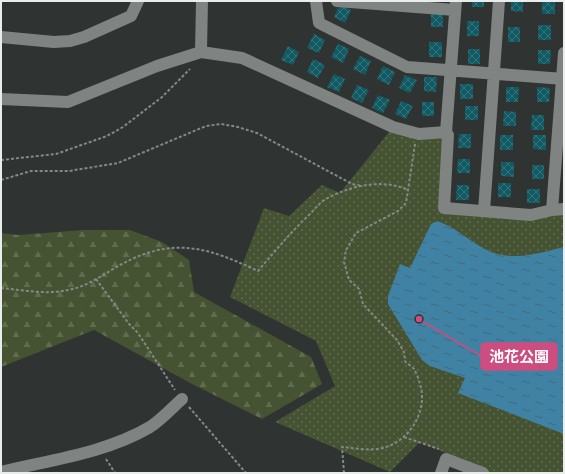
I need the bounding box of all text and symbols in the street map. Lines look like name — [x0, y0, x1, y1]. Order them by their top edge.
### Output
callout: 池花公園 — [481, 343, 557, 370]
text: 池花公園 — [489, 347, 549, 365]

